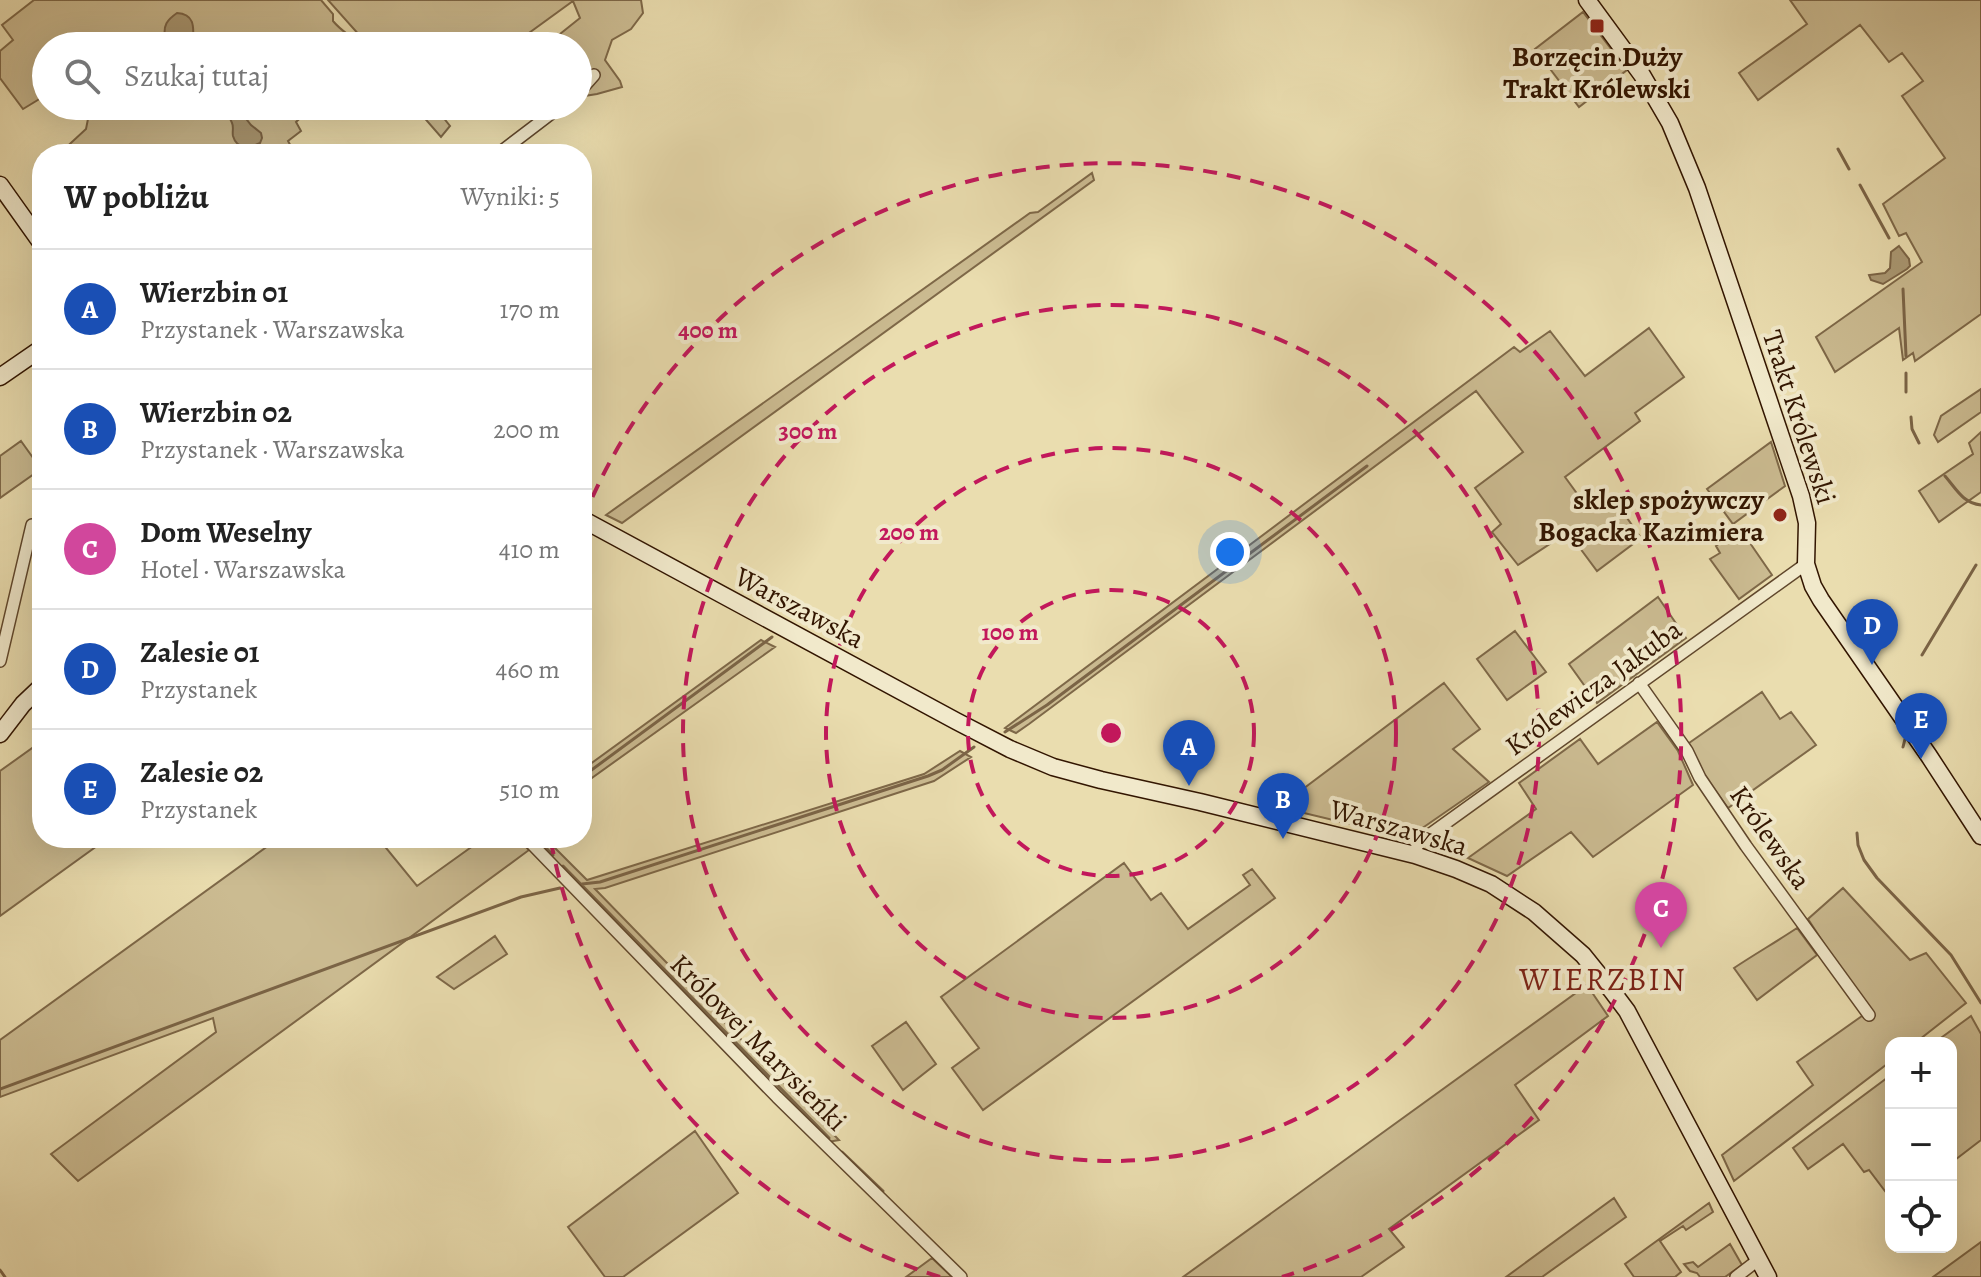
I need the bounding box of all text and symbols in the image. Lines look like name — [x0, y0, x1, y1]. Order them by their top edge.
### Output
marker: Borzęcin Duży Trakt Królewski — [1588, 17, 1606, 35]
search box — [32, 32, 592, 120]
place label: Borzęcin Duży Trakt Królewski — [1503, 38, 1691, 108]
icon: search — [60, 54, 104, 98]
text: Szukaj tutaj — [124, 56, 269, 96]
text: W pobliżu — [64, 173, 209, 220]
text: Wyniki: 5 — [461, 179, 560, 214]
text: Wierzbin 01 — [140, 272, 288, 312]
text: A — [82, 292, 98, 327]
text: 170 m — [500, 292, 560, 327]
text: Przystanek · Warszawska — [140, 312, 405, 347]
text: 400 m — [678, 314, 738, 346]
street label: Trakt Królewski — [1753, 325, 1845, 509]
text: Wierzbin 02 — [140, 392, 292, 432]
text: B — [82, 412, 98, 447]
text: 200 m — [493, 412, 560, 447]
text: 300 m — [779, 415, 837, 447]
text: Przystanek · Warszawska — [140, 432, 405, 467]
place label: sklep spożywczy Bogacka Kazimiera — [1538, 481, 1765, 551]
marker: sklep spożywczy Bogacka Kazimiera — [1771, 506, 1789, 524]
text: Dom Weselny — [140, 512, 311, 552]
text: 200 m — [879, 516, 939, 548]
text: C — [82, 532, 98, 567]
text: 410 m — [499, 532, 560, 567]
your location — [1210, 532, 1250, 572]
text: Hotel · Warszawska — [140, 552, 346, 587]
street label: Warszawska — [727, 557, 871, 658]
pin: D — [1846, 599, 1898, 665]
street label: Królewicza Jakuba — [1497, 611, 1690, 765]
text: 100 m — [981, 616, 1039, 648]
text: Zalesie 01 — [140, 632, 260, 672]
text: D — [81, 652, 99, 687]
text: 460 m — [496, 652, 560, 687]
text: Przystanek — [140, 672, 258, 707]
pin: E — [1895, 693, 1947, 759]
centre of rings — [1097, 719, 1125, 747]
pin: A — [1163, 720, 1215, 786]
text: Zalesie 02 — [140, 752, 263, 792]
text: E — [82, 772, 98, 807]
text: 510 m — [499, 772, 560, 807]
pin: B — [1257, 773, 1309, 839]
street label: Królewska — [1721, 778, 1820, 897]
street label: Warszawska — [1324, 790, 1472, 866]
text: Przystanek — [140, 792, 258, 827]
pin: C — [1635, 882, 1687, 948]
street label: Królowej Marysieńki — [661, 946, 855, 1140]
district label: WIERZBIN — [1518, 957, 1687, 1001]
map controls — [1885, 1037, 1957, 1253]
button: + — [1885, 1037, 1957, 1109]
button: − — [1885, 1109, 1957, 1181]
button: locate — [1885, 1181, 1957, 1253]

